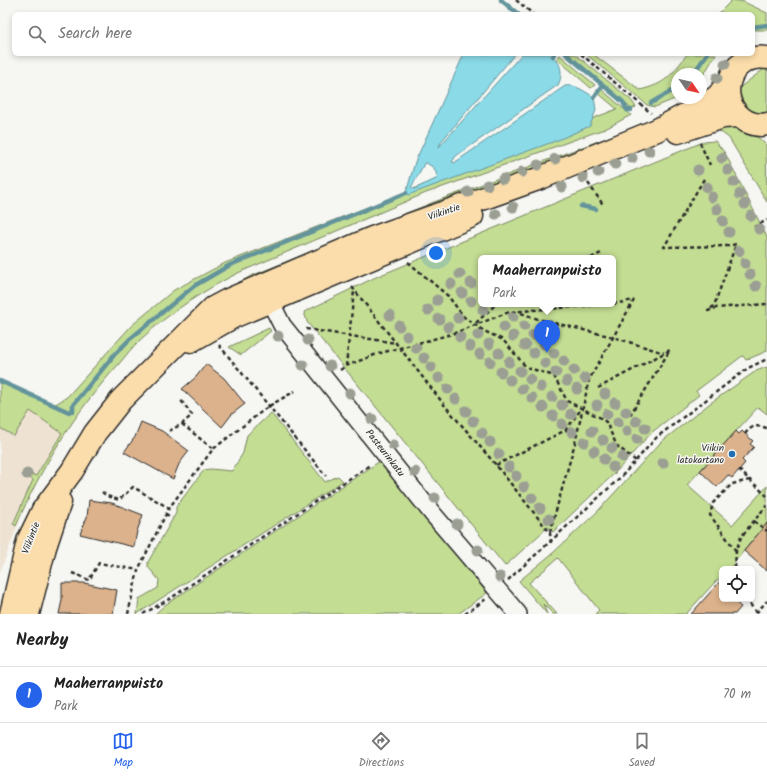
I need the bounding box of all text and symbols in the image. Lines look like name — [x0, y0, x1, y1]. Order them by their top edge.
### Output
search box — [12, 12, 755, 56]
text: Search here — [58, 22, 132, 46]
icon: search — [26, 23, 48, 45]
north arrow — [671, 68, 707, 104]
street label: Viikintie — [426, 199, 463, 225]
your location — [426, 243, 446, 263]
popup — [478, 255, 616, 307]
text: Maaherranpuisto — [492, 259, 602, 283]
text: Park — [492, 283, 516, 304]
pin: 1 — [534, 320, 560, 353]
street label: Pasteurinkatu — [361, 426, 409, 480]
place label: Viikin latokartano — [677, 440, 724, 468]
marker: Viikin latokartano — [727, 449, 737, 459]
street label: Viikintie — [18, 519, 45, 556]
map controls — [719, 566, 755, 602]
button: locate — [719, 566, 755, 602]
text: Nearby — [16, 627, 68, 654]
text: Maaherranpuisto — [54, 672, 163, 696]
text: 1 — [27, 684, 31, 705]
text: 70 m — [723, 684, 751, 705]
text: Park — [54, 696, 78, 717]
tab: Map — [112, 730, 134, 772]
tab: Directions — [359, 730, 404, 772]
tab: Saved — [629, 730, 655, 772]

